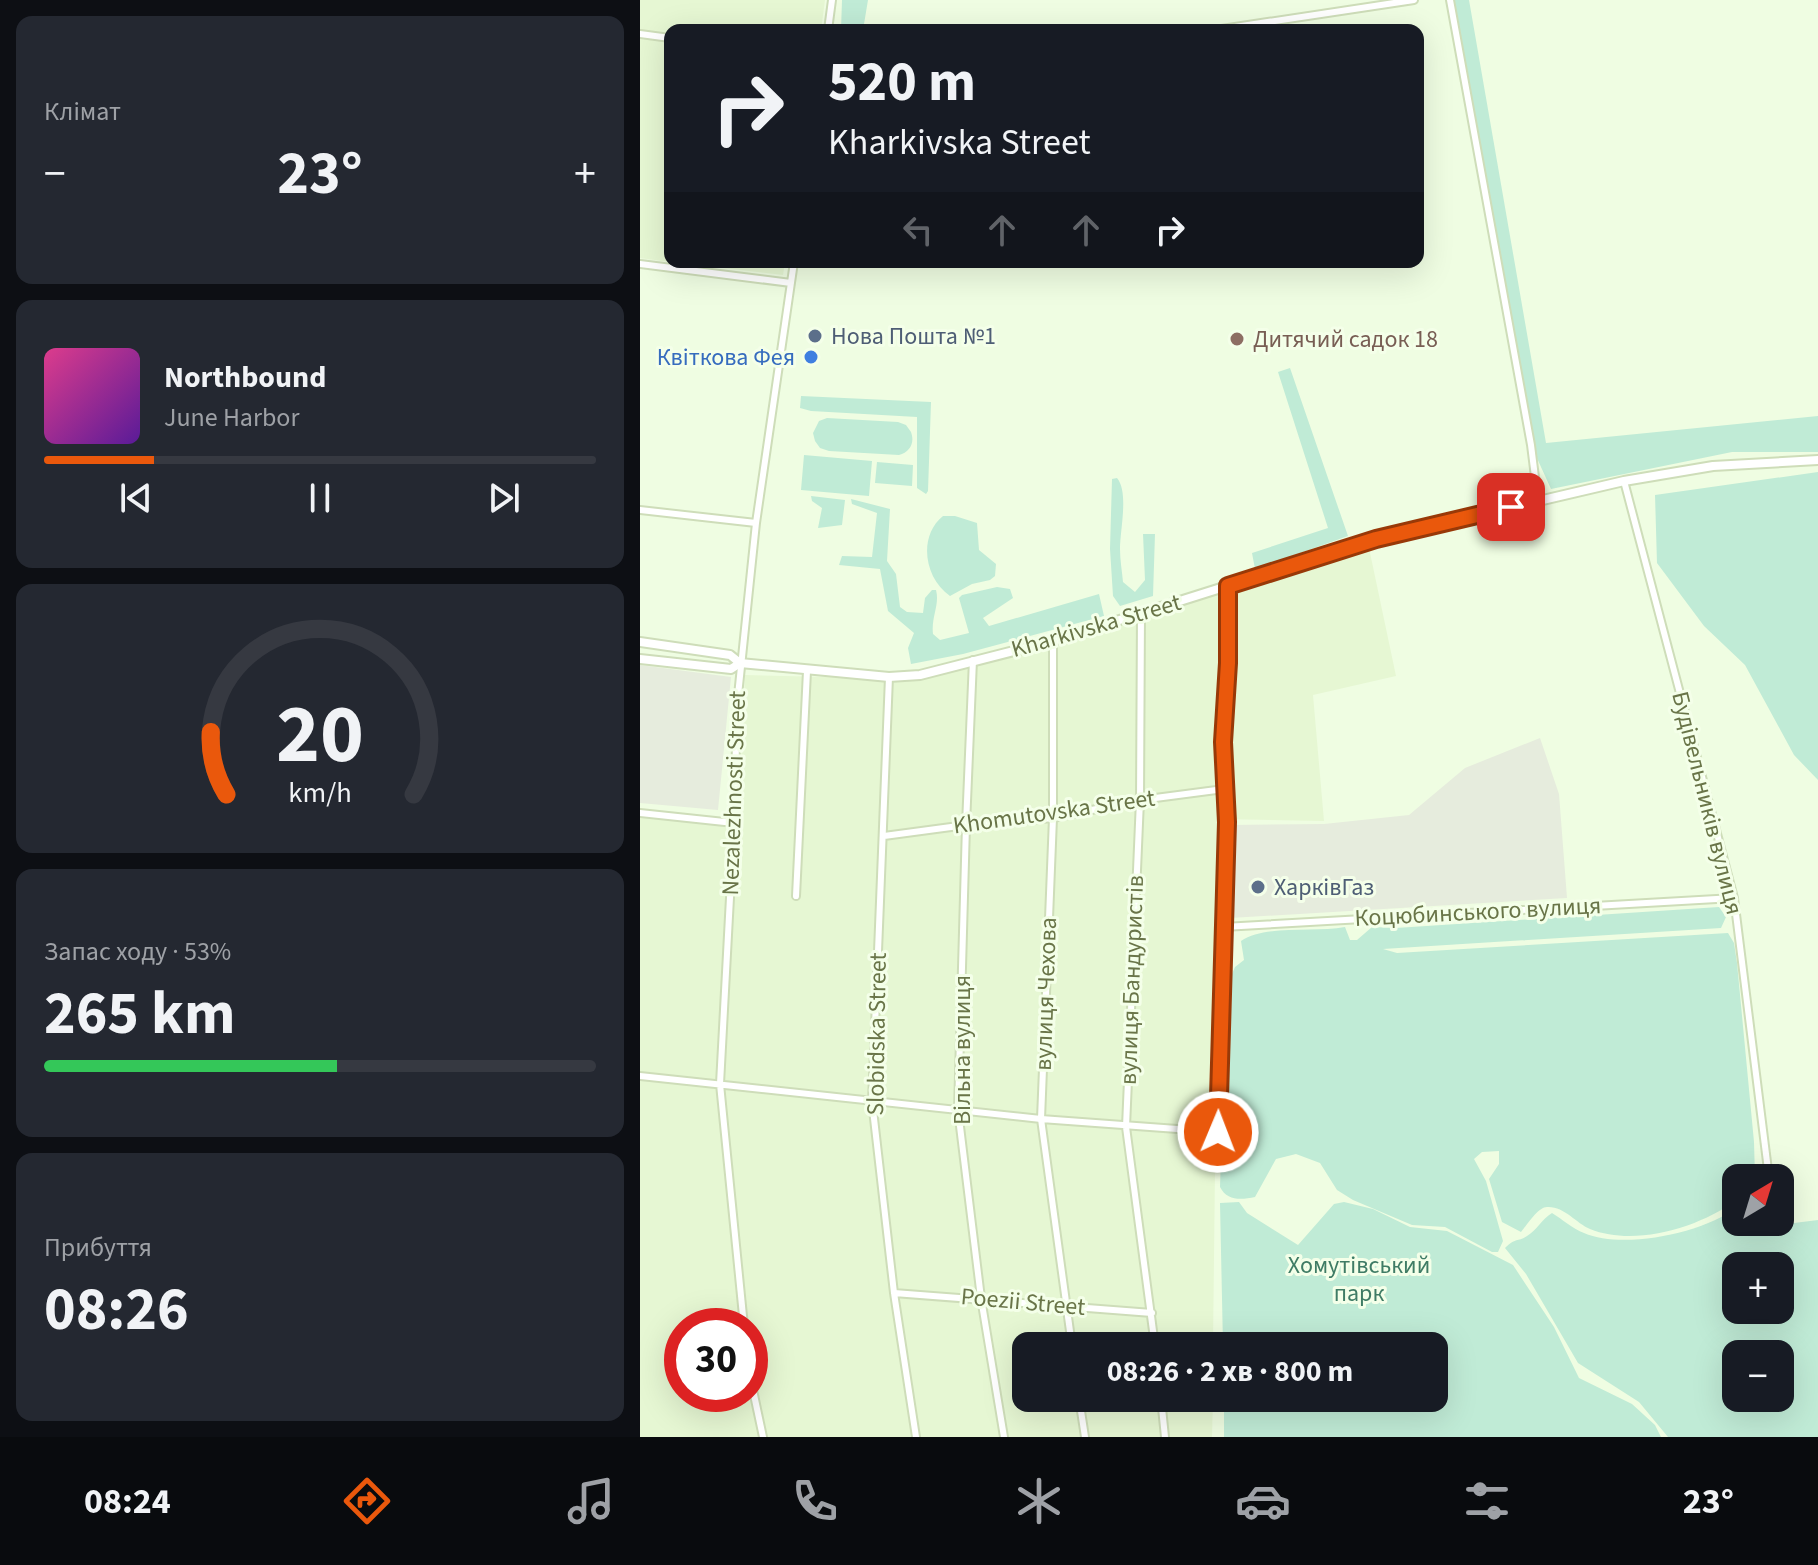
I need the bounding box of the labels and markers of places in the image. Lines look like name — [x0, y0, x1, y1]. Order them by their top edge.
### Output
place label: Нова Пошта №1 — [831, 319, 996, 354]
place label: Дитячий садок 18 — [1253, 322, 1438, 357]
marker: Нова Пошта №1 — [806, 327, 824, 345]
marker: Дитячий садок 18 — [1228, 330, 1246, 348]
place label: Квіткова Фея — [657, 340, 795, 375]
marker: Квіткова Фея — [802, 348, 820, 366]
pin — [1477, 473, 1545, 541]
place label: ХарківГаз — [1274, 870, 1374, 905]
marker: ХарківГаз — [1249, 878, 1267, 896]

